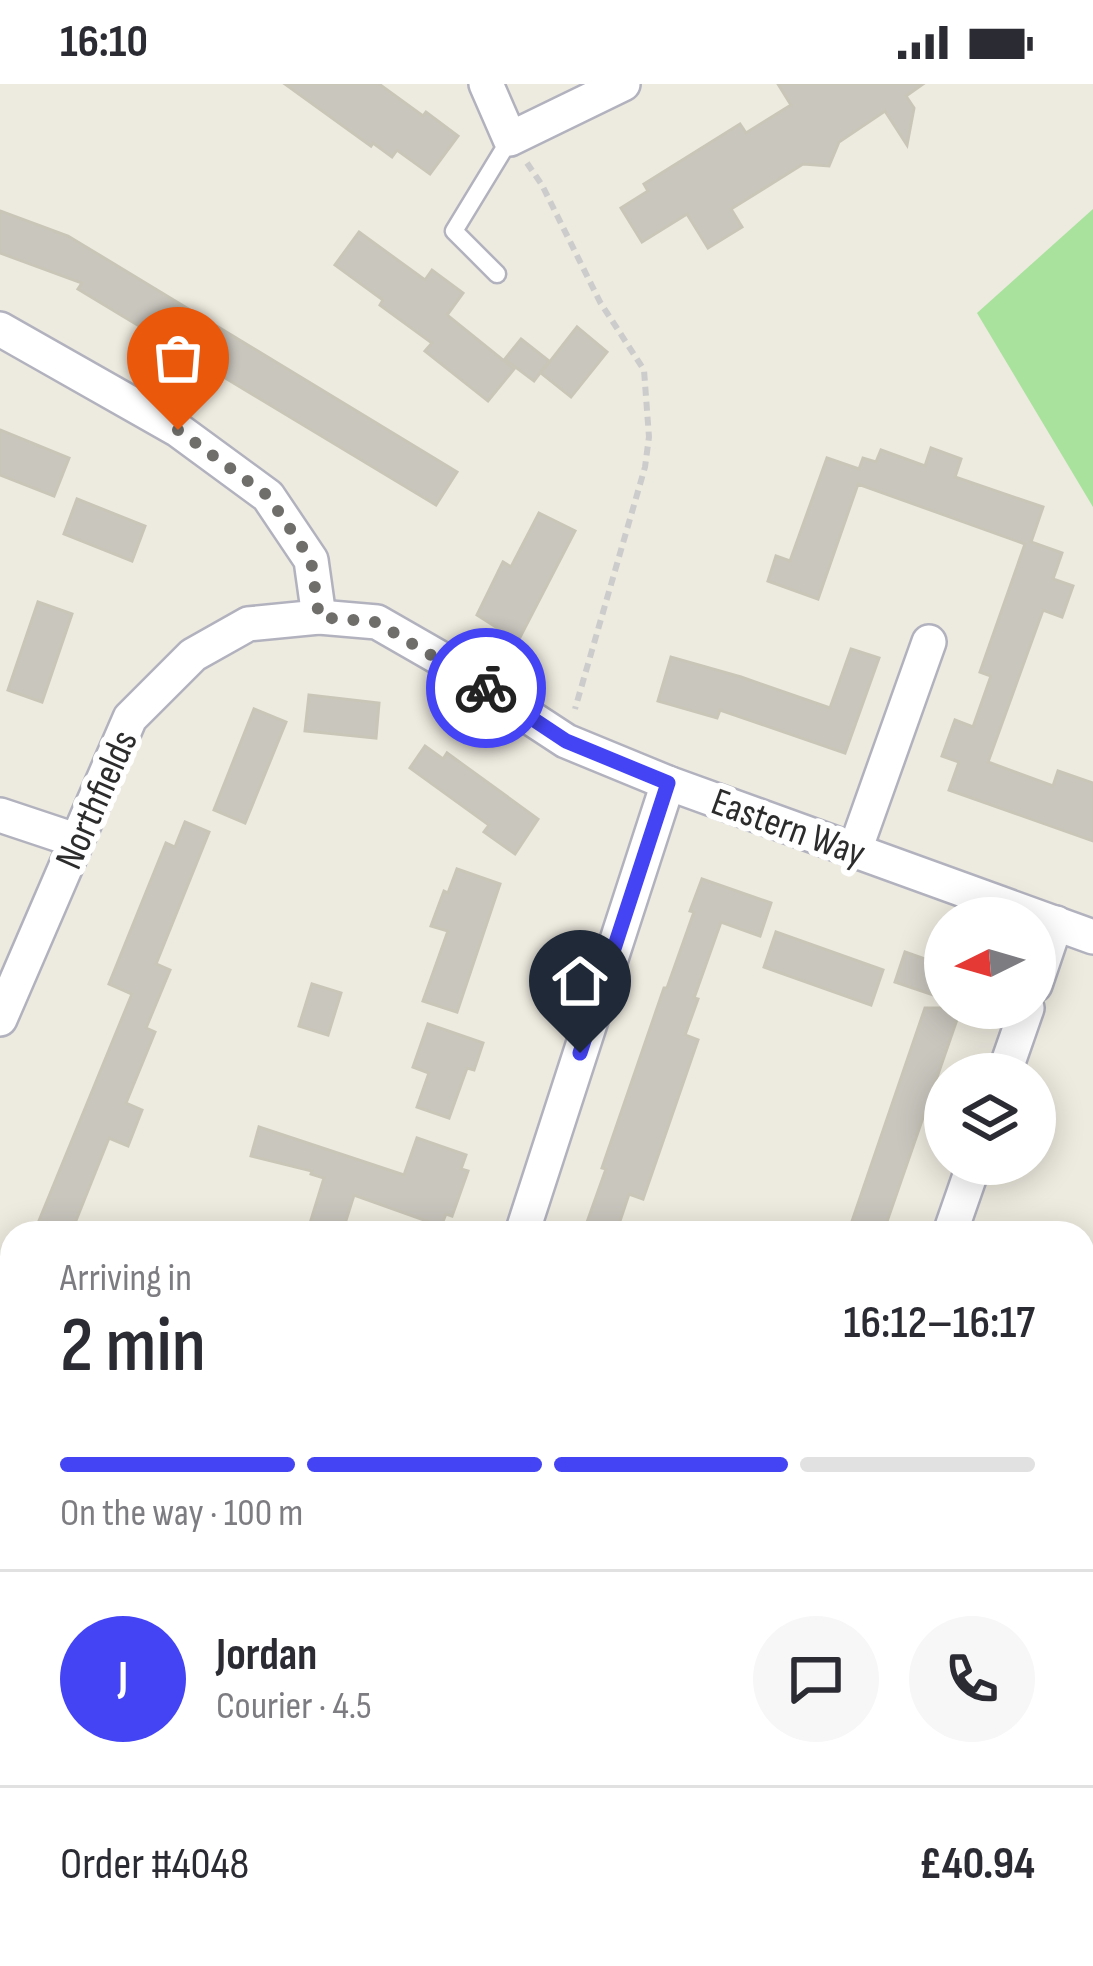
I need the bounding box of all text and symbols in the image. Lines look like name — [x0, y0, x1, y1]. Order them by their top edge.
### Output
text: 16:10 — [60, 15, 148, 70]
pin — [127, 307, 229, 430]
icon: bag — [145, 325, 211, 391]
courier — [426, 628, 546, 748]
icon: bike — [453, 655, 519, 721]
street label: Northfields — [46, 724, 149, 877]
street label: Eastern Way — [705, 779, 871, 878]
north arrow — [924, 897, 1056, 1029]
map controls — [924, 897, 1056, 1185]
pin — [529, 930, 631, 1053]
icon: home — [547, 948, 613, 1014]
button: layers — [924, 1053, 1056, 1185]
text: Arriving in — [60, 1255, 192, 1302]
text: 16:12–16:17 — [844, 1296, 1035, 1351]
text: 2 min — [60, 1300, 206, 1393]
text: On the way · 100 m — [60, 1490, 303, 1537]
button: chat — [753, 1616, 879, 1742]
button: phone — [909, 1616, 1035, 1742]
text: Jordan — [216, 1628, 317, 1683]
text: J — [118, 1651, 128, 1706]
text: Courier · 4.5 — [216, 1683, 372, 1730]
text: Order #4048 — [60, 1837, 249, 1892]
text: £40.94 — [919, 1837, 1035, 1892]

